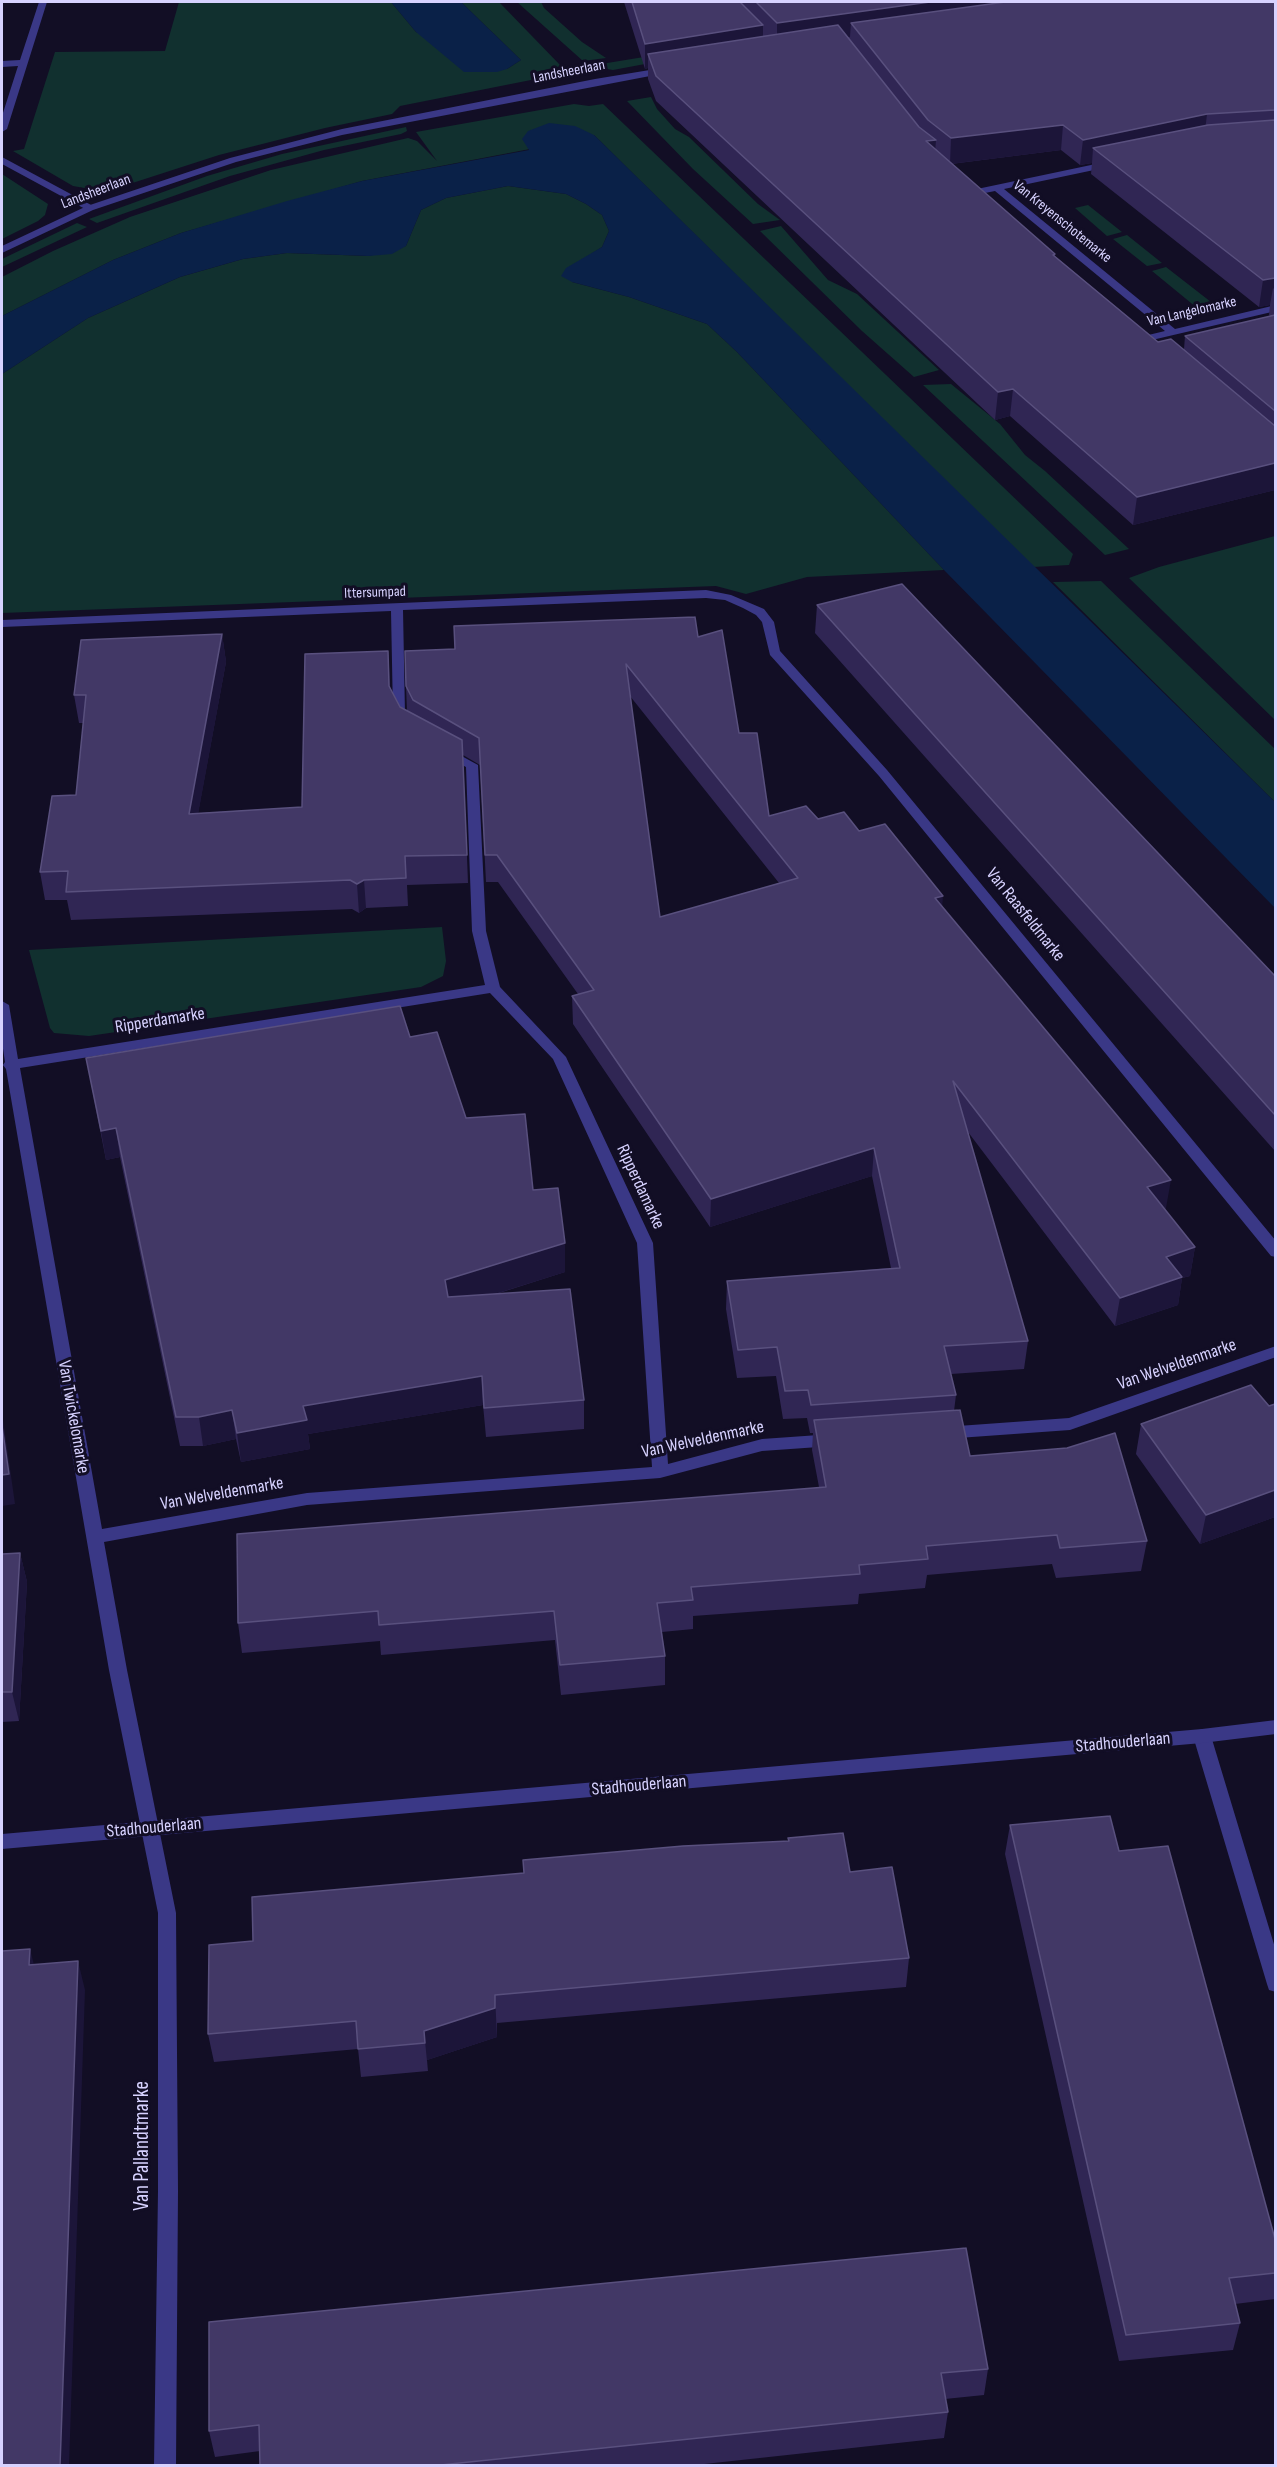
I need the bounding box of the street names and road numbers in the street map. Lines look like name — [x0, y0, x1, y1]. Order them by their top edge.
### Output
street label: Landsheerlaan — [531, 56, 607, 88]
street label: Landsheerlaan — [59, 171, 133, 213]
street label: Van Kreyenschotemarke — [1009, 177, 1115, 267]
street label: Van Langelomarke — [1146, 293, 1238, 331]
street label: Ittersumpad — [344, 583, 406, 603]
street label: Van Raasfeldmarke — [981, 864, 1069, 966]
street label: Ripperdamarke — [114, 1003, 206, 1039]
street label: Ripperdamarke — [611, 1141, 669, 1233]
street label: Van Welveldenmarke — [1115, 1335, 1239, 1395]
street label: Van Twickelomarke — [52, 1359, 94, 1475]
street label: Van Welveldenmarke — [640, 1417, 766, 1463]
street label: Van Welveldenmarke — [159, 1473, 285, 1515]
street label: Stadhouderlaan — [1075, 1728, 1171, 1758]
street label: Stadhouderlaan — [591, 1771, 687, 1801]
street label: Stadhouderlaan — [106, 1813, 202, 1843]
street label: Van Pallandtmarke — [130, 2081, 156, 2211]

